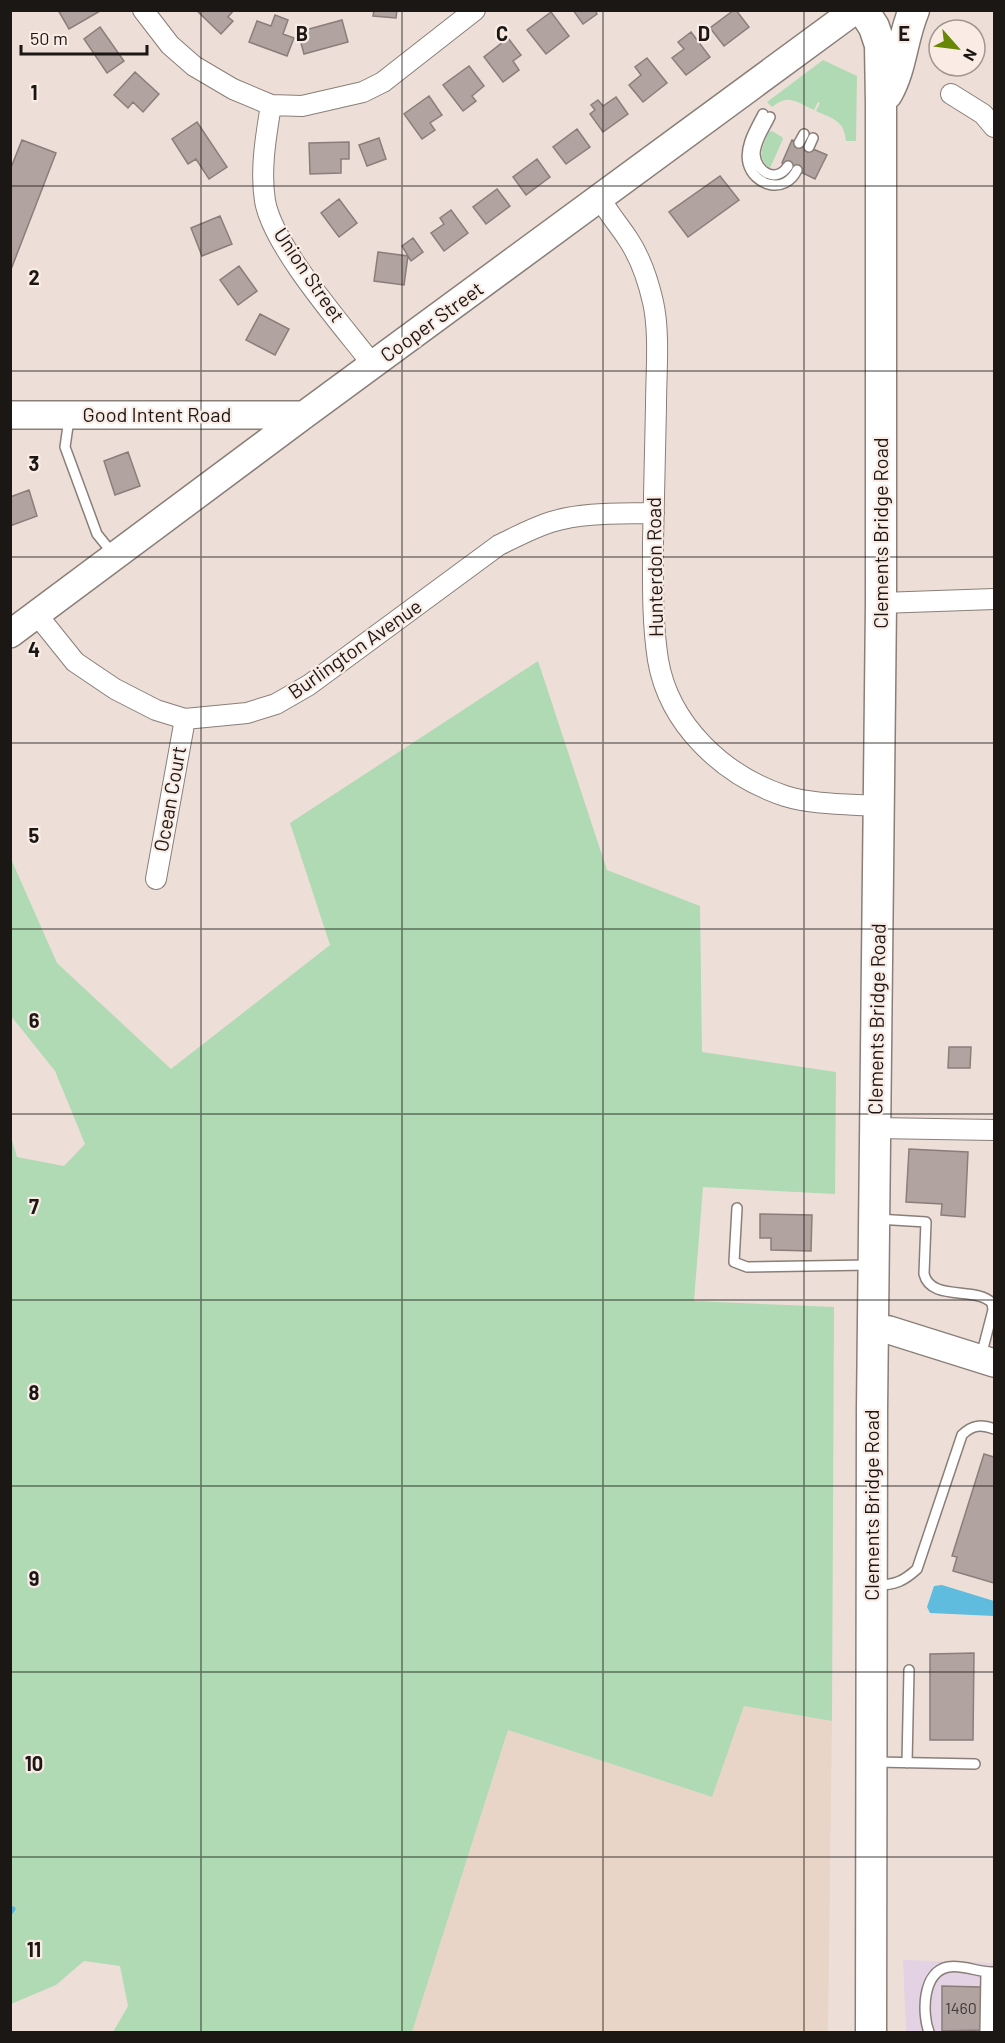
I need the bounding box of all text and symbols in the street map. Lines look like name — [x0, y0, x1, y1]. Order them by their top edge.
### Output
scale bar — [21, 18, 147, 56]
north arrow — [927, 18, 987, 78]
text: B — [296, 21, 308, 45]
text: C — [496, 21, 508, 45]
text: D — [698, 21, 710, 45]
text: E — [898, 21, 910, 45]
text: 50 m — [30, 27, 68, 49]
text: N — [960, 46, 982, 64]
text: 1 — [30, 80, 38, 104]
street label: Union Street — [269, 222, 350, 326]
text: 2 — [28, 265, 40, 289]
street label: Cooper Street — [375, 276, 488, 367]
street label: Good Intent Road — [83, 402, 231, 426]
street label: Clements Bridge Road — [868, 437, 892, 629]
text: 3 — [29, 451, 39, 475]
street label: Hunterdon Road — [641, 497, 667, 637]
street label: Burlington Avenue — [283, 593, 426, 703]
text: 4 — [28, 637, 40, 661]
street label: Ocean Court — [148, 744, 190, 854]
text: 5 — [29, 823, 40, 847]
street label: Clements Bridge Road — [862, 923, 890, 1115]
text: 6 — [29, 1008, 40, 1032]
text: 7 — [29, 1194, 39, 1218]
text: 8 — [29, 1380, 40, 1404]
street label: Clements Bridge Road — [859, 1409, 883, 1601]
text: 9 — [29, 1566, 39, 1590]
text: 10 — [25, 1751, 43, 1775]
text: 11 — [27, 1937, 41, 1961]
house number: 1460 — [945, 1998, 977, 2017]

